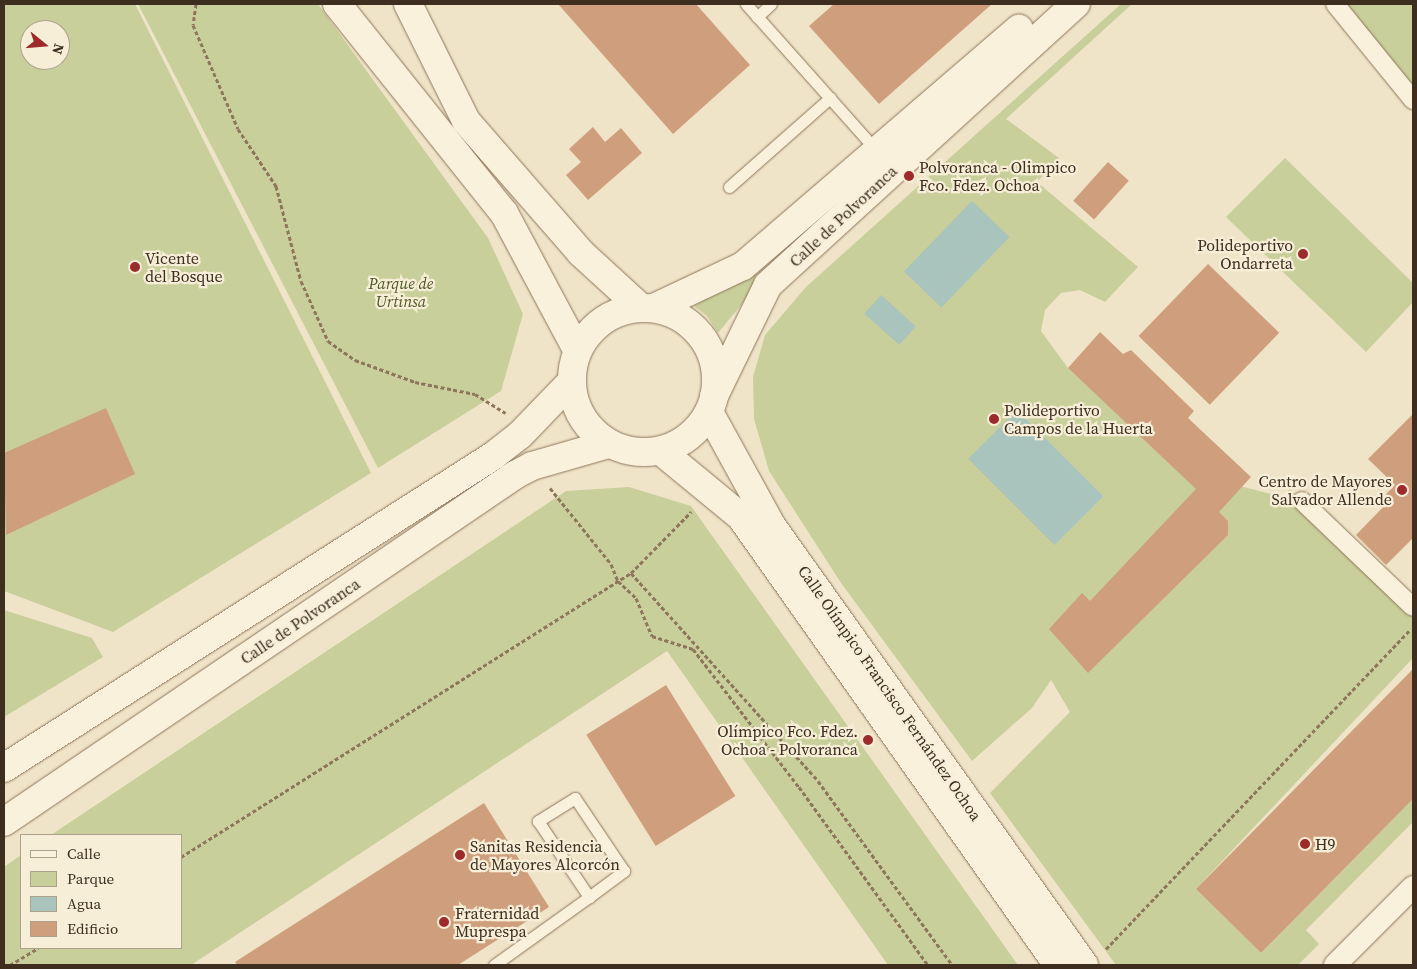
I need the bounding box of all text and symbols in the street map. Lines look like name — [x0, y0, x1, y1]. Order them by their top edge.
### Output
north arrow — [20, 20, 70, 70]
text: N — [47, 41, 69, 57]
place label: Polvoranca - Olimpico Fco. Fdez. Ochoa — [919, 157, 1076, 195]
street label: Calle de Polvoranca — [785, 161, 901, 271]
marker: Polvoranca - Olimpico Fco. Fdez. Ochoa — [903, 170, 915, 182]
place label: Polideportivo Ondarreta — [1197, 235, 1293, 273]
place label: Vicente del Bosque — [145, 248, 223, 286]
marker: Polideportivo Ondarreta — [1297, 248, 1309, 260]
marker: Vicente del Bosque — [129, 261, 141, 273]
park label: Parque de Urtinsa — [369, 273, 433, 311]
place label: Polideportivo Campos de la Huerta — [1004, 400, 1153, 438]
marker: Polideportivo Campos de la Huerta — [988, 413, 1000, 425]
place label: Centro de Mayores Salvador Allende — [1258, 471, 1392, 509]
marker: Centro de Mayores Salvador Allende — [1396, 484, 1408, 496]
street label: Calle Olímpico Francisco Fernández Ochoa — [794, 562, 986, 824]
street label: Calle de Polvoranca — [237, 574, 363, 668]
place label: Olímpico Fco. Fdez. Ochoa - Polvoranca — [717, 721, 858, 759]
marker: Olímpico Fco. Fdez. Ochoa - Polvoranca — [862, 734, 874, 746]
legend — [20, 834, 182, 949]
place label: H9 — [1315, 834, 1336, 854]
place label: Sanitas Residencia de Mayores Alcorcón — [470, 836, 620, 874]
marker: H9 — [1299, 838, 1311, 850]
text: Calle — [67, 843, 101, 864]
marker: Sanitas Residencia de Mayores Alcorcón — [454, 849, 466, 861]
text: Parque — [67, 868, 114, 889]
text: Agua — [67, 893, 101, 914]
place label: Fraternidad Muprespa — [455, 903, 539, 941]
marker: Fraternidad Muprespa — [437, 915, 451, 929]
text: Edificio — [67, 918, 118, 939]

